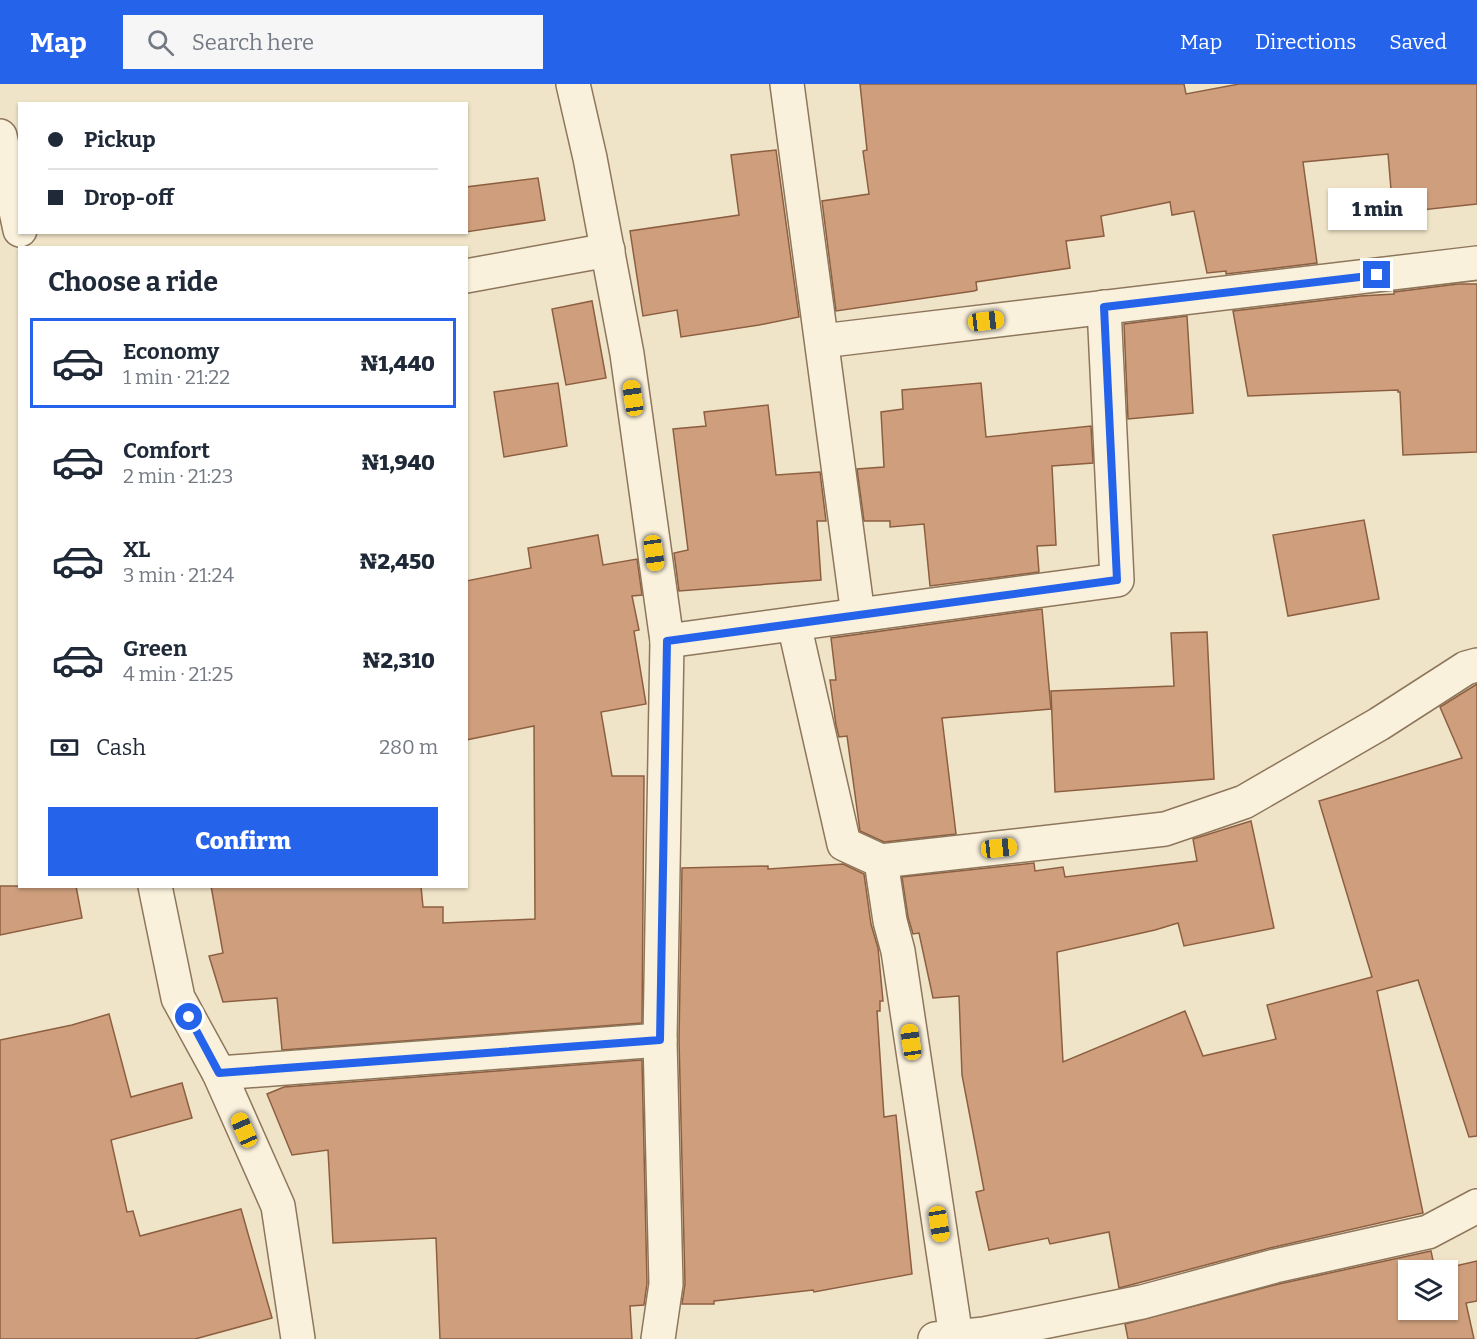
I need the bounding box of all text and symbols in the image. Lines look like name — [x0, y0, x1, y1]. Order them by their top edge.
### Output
search box — [123, 15, 543, 69]
text: Map — [30, 26, 87, 59]
icon: search — [144, 26, 177, 59]
text: Search here — [192, 29, 314, 56]
text: Map — [1180, 29, 1222, 55]
text: Directions — [1255, 29, 1356, 55]
text: Saved — [1389, 29, 1447, 55]
text: Pickup — [84, 126, 156, 153]
text: Drop-off — [84, 184, 174, 211]
callout: 1 min — [1328, 188, 1426, 230]
text: 1 min — [1352, 197, 1403, 221]
route end — [1363, 261, 1390, 288]
text: Choose a ride — [48, 266, 218, 298]
car — [967, 310, 1005, 332]
icon: car — [51, 336, 105, 390]
text: Economy — [123, 338, 219, 365]
text: ₦1,440 — [360, 350, 435, 377]
text: 1 min · 21:22 — [123, 365, 230, 389]
car — [622, 379, 644, 417]
icon: car — [51, 435, 105, 489]
text: Comfort — [123, 437, 210, 464]
text: ₦1,940 — [361, 449, 435, 476]
text: 2 min · 21:23 — [123, 464, 233, 488]
icon: car — [51, 534, 105, 588]
car — [643, 534, 665, 572]
text: XL — [123, 536, 150, 563]
text: ₦2,450 — [359, 548, 435, 575]
text: 3 min · 21:24 — [123, 563, 234, 587]
icon: car — [51, 633, 105, 687]
text: Green — [123, 635, 187, 662]
text: ₦2,310 — [362, 647, 435, 674]
text: 4 min · 21:25 — [123, 662, 233, 686]
icon: cash — [48, 731, 81, 764]
text: Cash — [96, 734, 146, 761]
text: 280 m — [379, 735, 438, 759]
button: Confirm — [48, 807, 438, 876]
car — [980, 837, 1018, 859]
route start — [175, 1003, 202, 1030]
car — [900, 1023, 922, 1061]
car — [228, 1110, 260, 1150]
car — [927, 1205, 951, 1243]
map controls — [1398, 1260, 1458, 1320]
button: layers — [1398, 1260, 1458, 1320]

